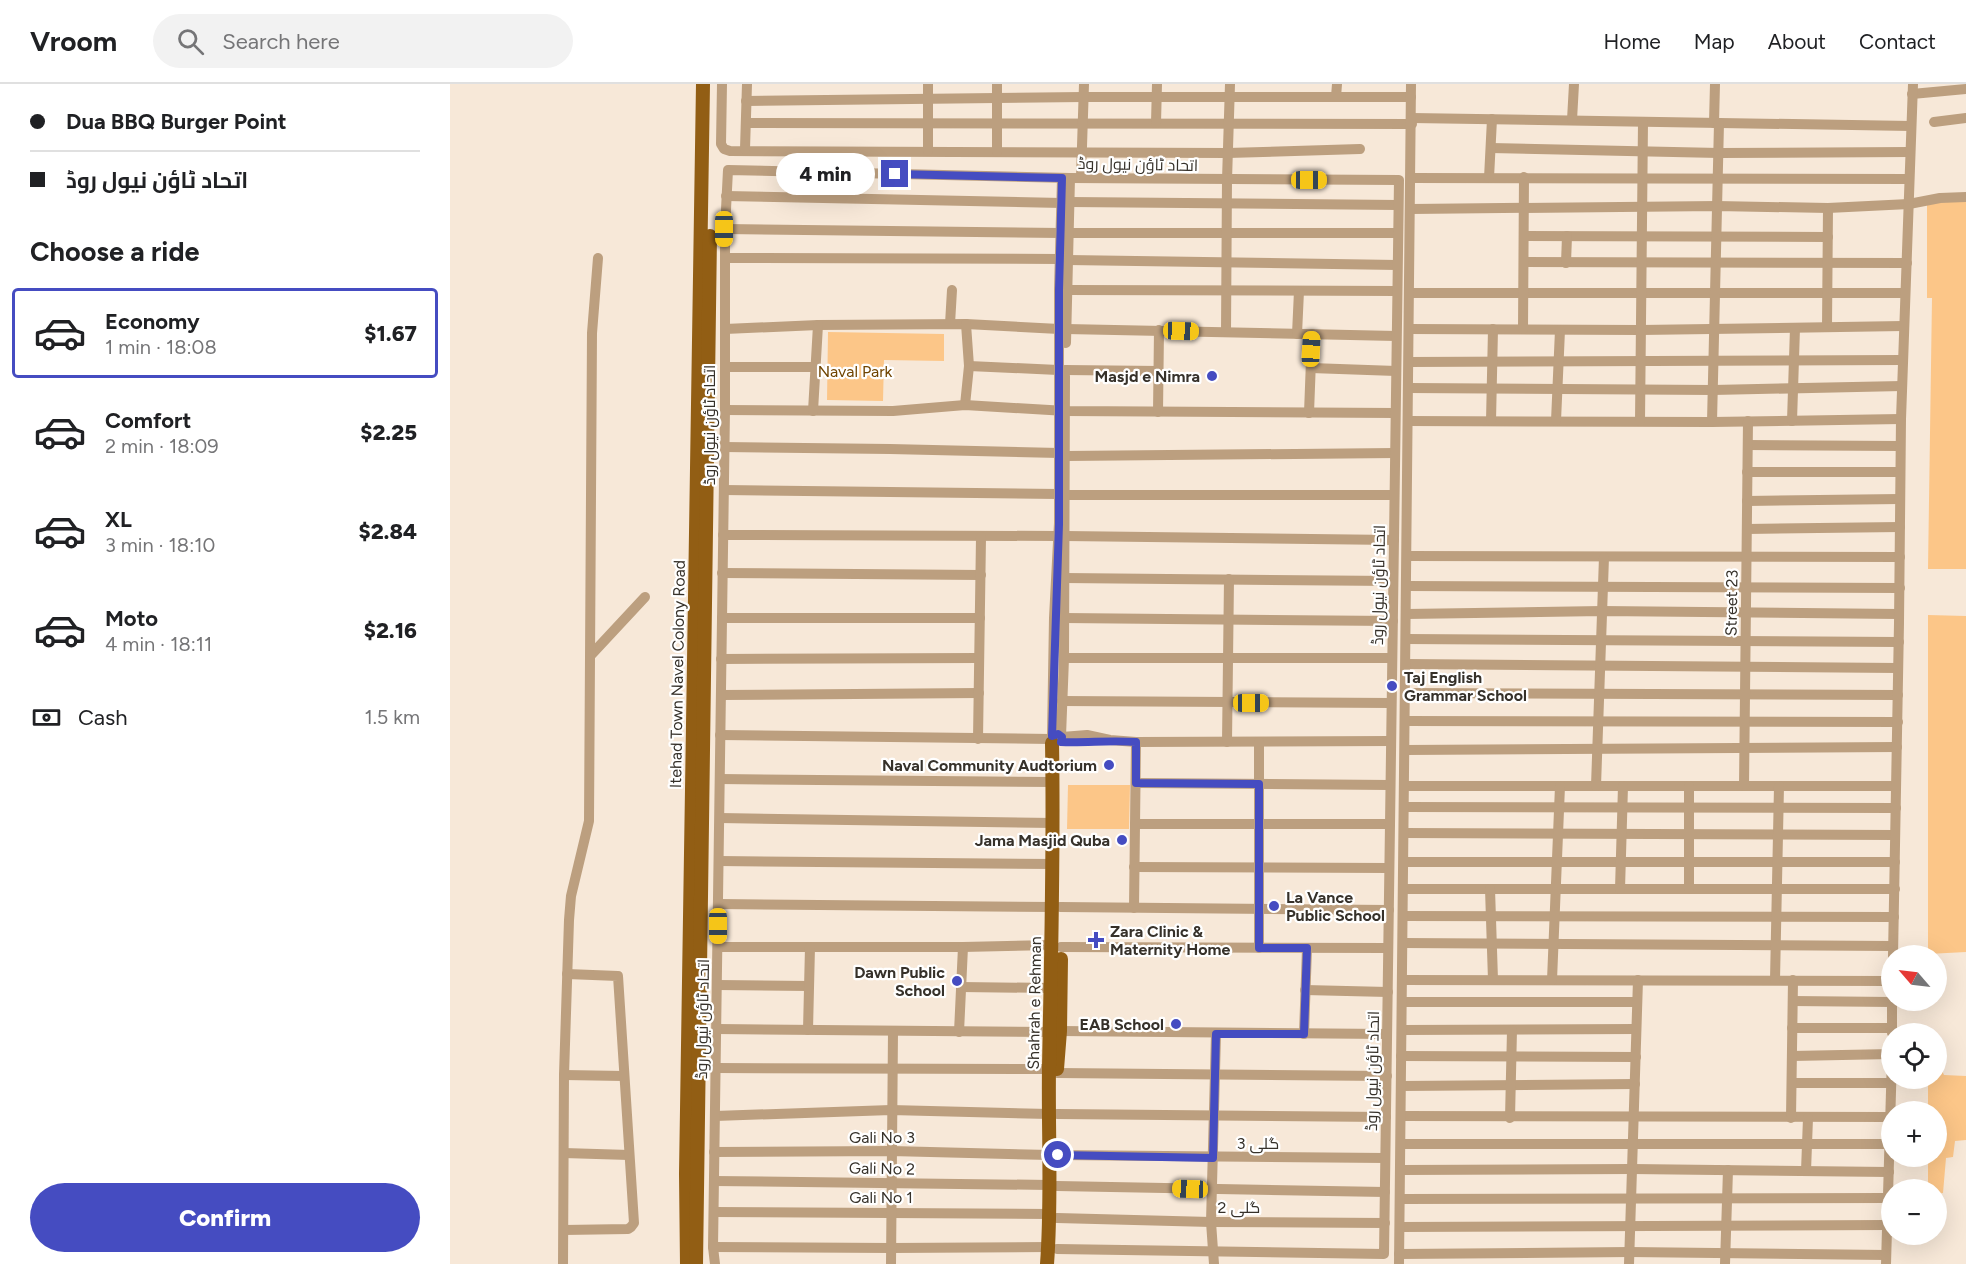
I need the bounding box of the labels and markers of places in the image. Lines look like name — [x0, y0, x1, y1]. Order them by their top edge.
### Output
place label: Masjd e Nimra — [1095, 367, 1200, 386]
marker: Masjd e Nimra — [1205, 369, 1219, 383]
place label: Taj English Grammar School — [1404, 668, 1527, 705]
marker: Taj English Grammar School — [1385, 679, 1399, 693]
place label: Naval Community Audtorium — [882, 756, 1097, 775]
marker: Naval Community Audtorium — [1102, 758, 1116, 772]
place label: Jama Masjid Quba — [975, 831, 1110, 850]
marker: Jama Masjid Quba — [1115, 833, 1129, 847]
place label: La Vance Public School — [1286, 888, 1385, 925]
marker: La Vance Public School — [1267, 899, 1281, 913]
place label: Zara Clinic & Maternity Home — [1110, 922, 1230, 959]
marker: Zara Clinic & Maternity Home — [1087, 931, 1105, 949]
place label: Dawn Public School — [854, 963, 945, 1000]
marker: Dawn Public School — [950, 974, 964, 988]
place label: EAB School — [1079, 1015, 1164, 1034]
marker: EAB School — [1169, 1017, 1183, 1031]

